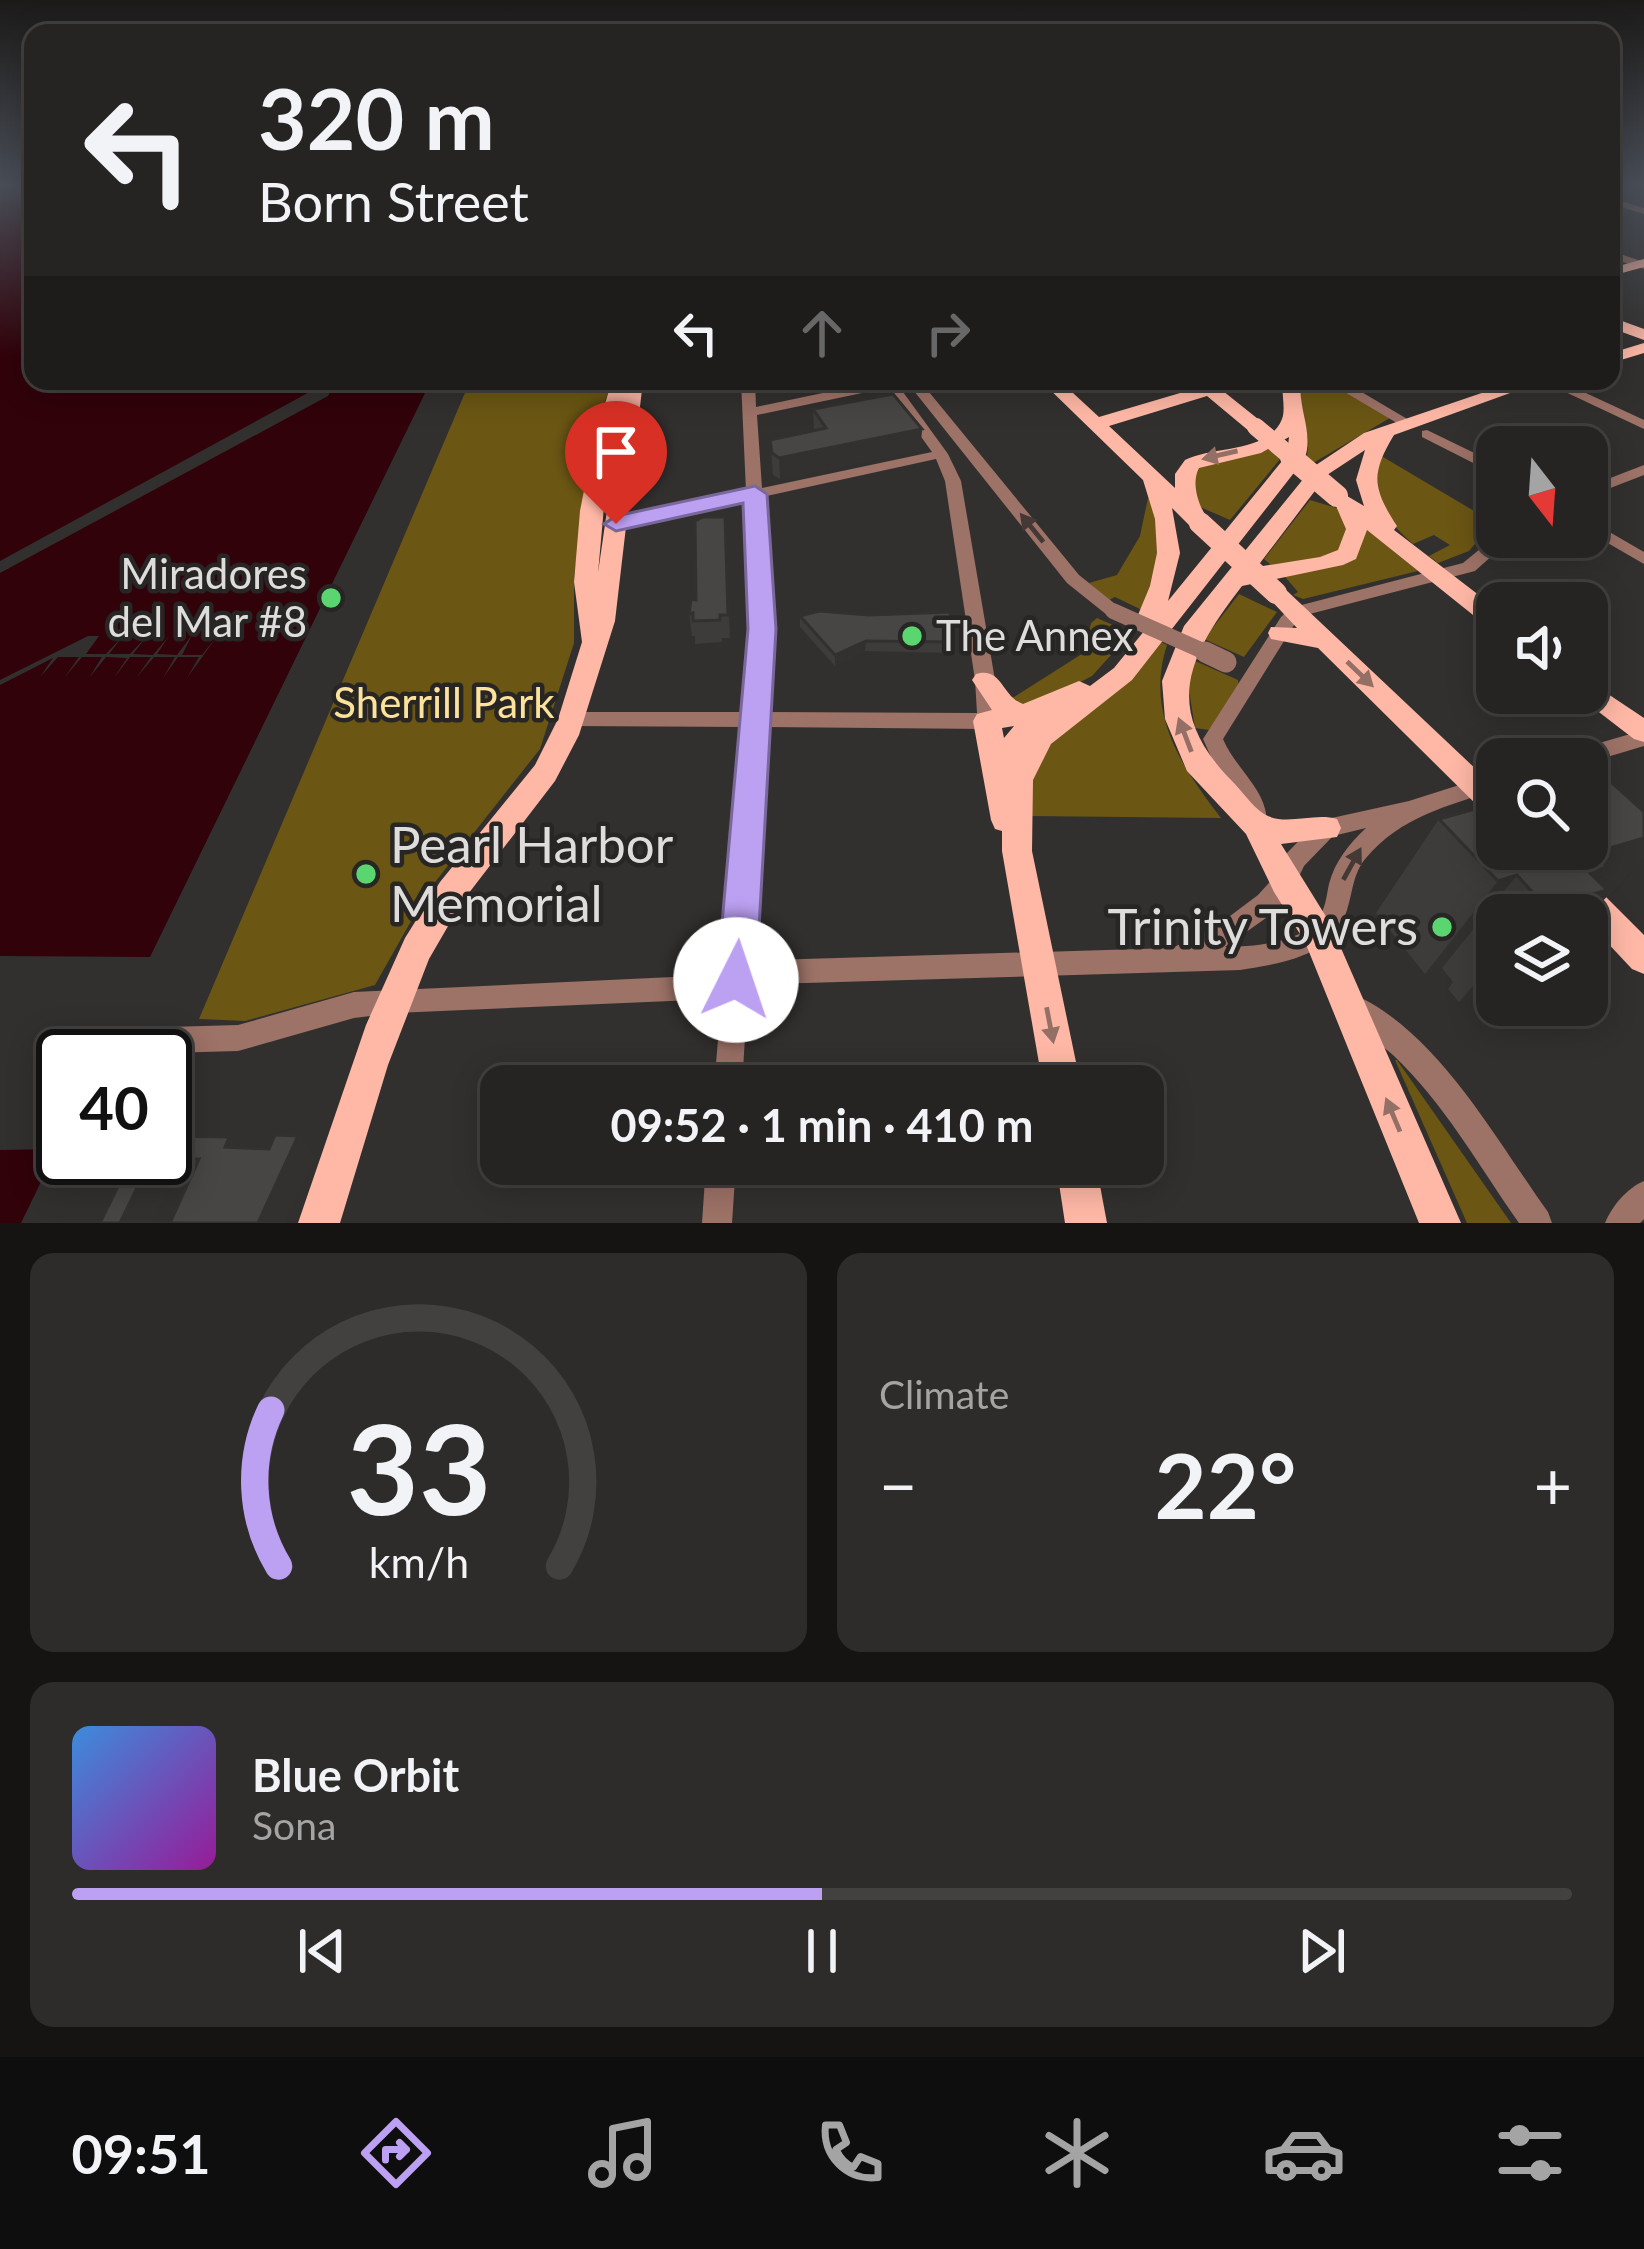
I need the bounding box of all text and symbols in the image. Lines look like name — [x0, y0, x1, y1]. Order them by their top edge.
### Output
text: 320 m — [258, 67, 495, 168]
icon: left — [60, 72, 216, 228]
text: Born Street — [258, 169, 529, 234]
icon: left — [663, 300, 729, 366]
icon: ahead — [789, 300, 855, 366]
icon: right — [915, 300, 981, 366]
pin — [565, 401, 667, 524]
icon: arrive — [583, 419, 649, 485]
north arrow — [1476, 426, 1608, 558]
map controls — [1476, 426, 1608, 1026]
one-way arrow — [1201, 446, 1238, 465]
one-way arrow — [1020, 513, 1045, 544]
place label: Miradores del Mar #8 — [108, 548, 307, 646]
button: sound — [1476, 582, 1608, 714]
marker: Miradores del Mar #8 — [318, 585, 344, 611]
place label: The Annex — [936, 610, 1134, 660]
marker: The Annex — [899, 623, 925, 649]
one-way arrow — [1345, 660, 1374, 688]
park label: Sherrill Park — [333, 677, 555, 727]
one-way arrow — [1175, 717, 1194, 753]
button: search — [1476, 738, 1608, 870]
place label: Pearl Harbor Memorial — [390, 813, 674, 933]
one-way arrow — [1341, 847, 1362, 881]
marker: Pearl Harbor Memorial — [353, 861, 379, 887]
button: layers — [1476, 894, 1608, 1026]
place label: Trinity Towers — [1108, 895, 1418, 956]
marker: Trinity Towers — [1429, 914, 1455, 940]
position arrow — [673, 917, 799, 1043]
one-way arrow — [1041, 1007, 1060, 1044]
speed limit sign: 40 — [36, 1029, 192, 1185]
text: 09:52 · 1 min · 410 m — [611, 1098, 1033, 1152]
one-way arrow — [1383, 1098, 1403, 1133]
text: Climate — [879, 1371, 1009, 1417]
text: 33 — [346, 1392, 491, 1542]
text: 22° — [1155, 1430, 1296, 1538]
text: − — [879, 1445, 917, 1524]
text: + — [1534, 1445, 1572, 1524]
text: km/h — [368, 1535, 469, 1586]
text: Blue Orbit — [252, 1748, 459, 1802]
text: Sona — [252, 1802, 336, 1848]
icon: previous — [289, 1918, 355, 1984]
icon: pause — [789, 1918, 855, 1984]
icon: next — [1289, 1918, 1355, 1984]
icon: directions — [354, 2111, 438, 2195]
icon: music — [581, 2111, 665, 2195]
icon: phone — [808, 2111, 892, 2195]
icon: climate — [1035, 2111, 1119, 2195]
icon: car — [1262, 2111, 1346, 2195]
icon: filters — [1488, 2111, 1572, 2195]
text: 09:51 — [71, 2121, 211, 2186]

